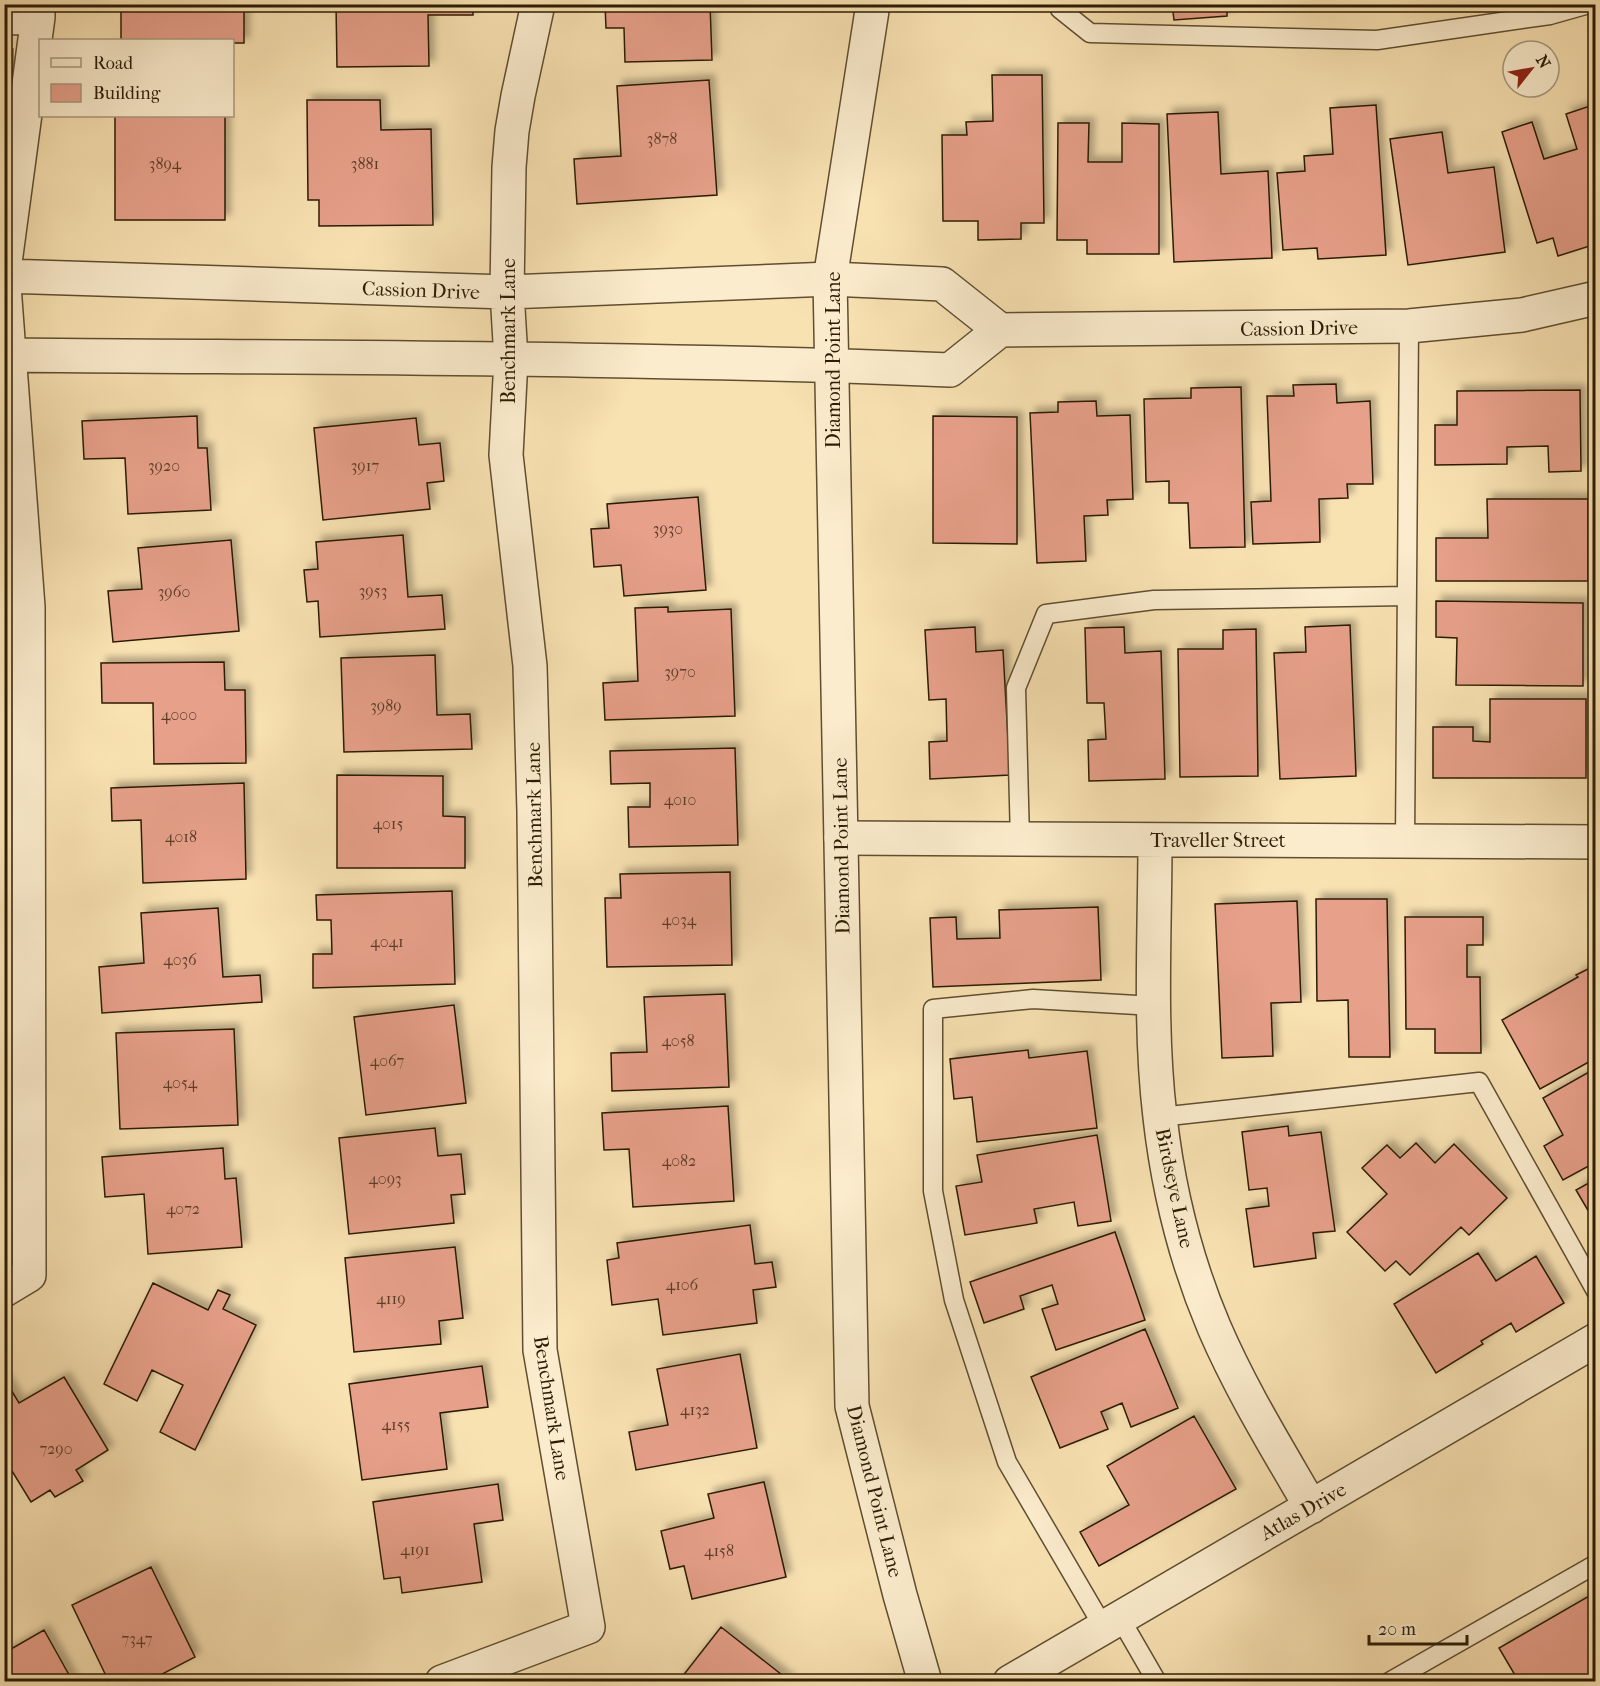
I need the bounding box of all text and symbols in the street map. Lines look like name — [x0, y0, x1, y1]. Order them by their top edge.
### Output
legend — [39, 39, 234, 117]
north arrow — [1501, 39, 1561, 99]
text: N — [1532, 51, 1555, 72]
text: Road — [93, 53, 133, 74]
text: Building — [93, 83, 161, 104]
house number: 3878 — [647, 129, 677, 148]
house number: 3894 — [149, 154, 182, 173]
house number: 3881 — [351, 154, 379, 173]
street label: Benchmark Lane — [497, 258, 520, 404]
street label: Diamond Point Lane — [822, 271, 845, 448]
street label: Cassion Drive — [362, 277, 480, 304]
street label: Cassion Drive — [1240, 316, 1358, 341]
house number: 3920 — [148, 456, 180, 475]
house number: 3917 — [351, 456, 379, 475]
house number: 3930 — [653, 519, 683, 538]
house number: 3953 — [359, 581, 387, 600]
house number: 3960 — [158, 582, 190, 601]
house number: 3970 — [664, 662, 696, 681]
house number: 3989 — [370, 696, 402, 715]
house number: 4000 — [161, 705, 197, 724]
street label: Benchmark Lane — [522, 742, 547, 888]
street label: Diamond Point Lane — [828, 757, 855, 935]
house number: 4010 — [664, 790, 696, 809]
house number: 4015 — [373, 814, 403, 833]
house number: 4018 — [165, 827, 197, 846]
street label: Traveller Street — [1150, 829, 1286, 852]
house number: 4034 — [662, 910, 697, 929]
house number: 4041 — [370, 932, 404, 951]
house number: 4036 — [163, 950, 197, 969]
house number: 4058 — [661, 1031, 695, 1050]
house number: 4067 — [370, 1051, 405, 1070]
house number: 4054 — [163, 1073, 198, 1092]
street label: Birdseye Lane — [1151, 1126, 1198, 1250]
house number: 4082 — [662, 1151, 696, 1170]
house number: 4093 — [368, 1169, 402, 1188]
house number: 4072 — [166, 1199, 200, 1218]
house number: 4106 — [666, 1275, 699, 1294]
house number: 4119 — [376, 1289, 406, 1308]
street label: Benchmark Lane — [529, 1334, 574, 1482]
house number: 4132 — [680, 1400, 710, 1419]
street label: Diamond Point Lane — [842, 1403, 907, 1580]
house number: 4155 — [382, 1415, 411, 1434]
house number: 7290 — [39, 1439, 73, 1458]
street label: Atlas Drive — [1255, 1478, 1350, 1546]
house number: 4191 — [400, 1540, 430, 1559]
house number: 4158 — [704, 1541, 734, 1560]
scale bar — [1369, 1608, 1466, 1646]
text: 20 m — [1378, 1619, 1416, 1640]
house number: 7347 — [122, 1629, 153, 1648]

